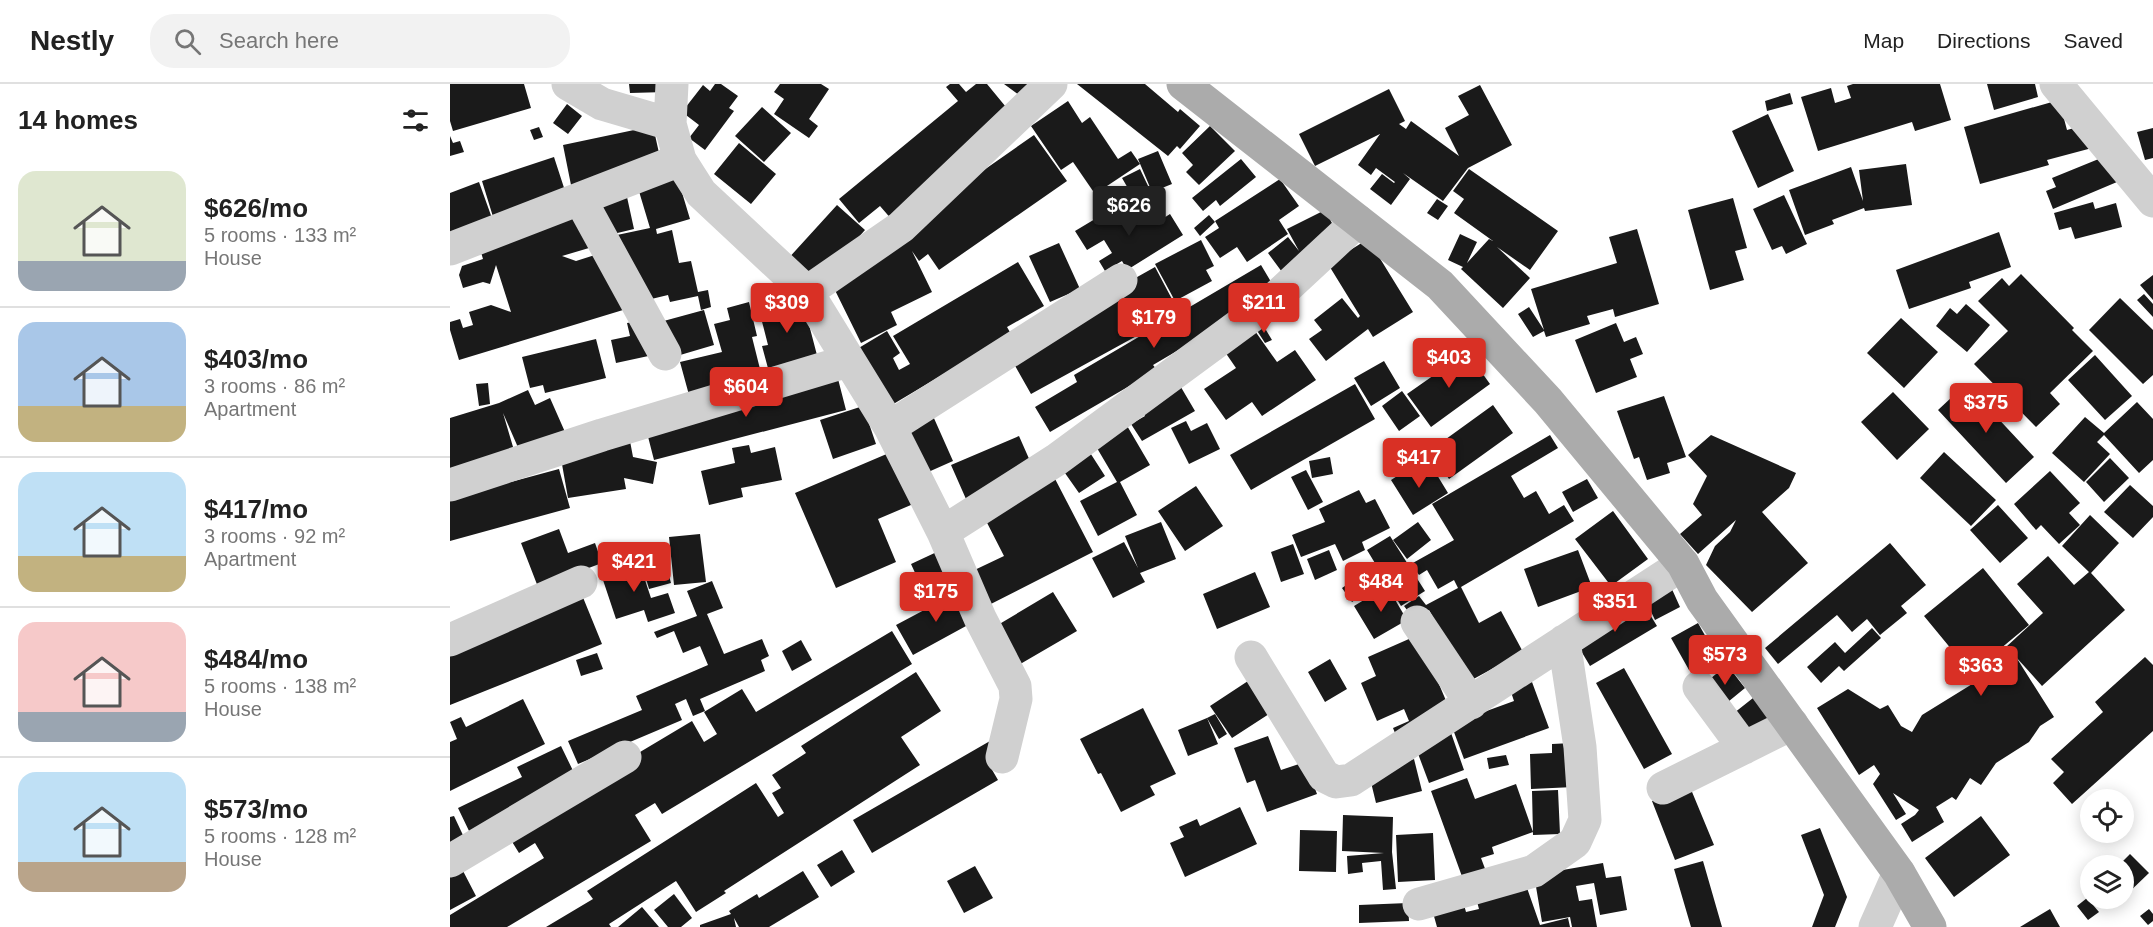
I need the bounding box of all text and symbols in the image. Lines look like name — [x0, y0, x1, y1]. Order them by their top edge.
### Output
search box — [150, 14, 570, 68]
text: Nestly — [30, 25, 114, 56]
icon: search — [171, 25, 204, 58]
text: Search here — [219, 28, 339, 53]
text: Map — [1863, 29, 1904, 52]
text: Directions — [1937, 29, 2030, 52]
text: Saved — [2063, 29, 2123, 52]
icon: filters — [399, 104, 432, 137]
text: 14 homes — [18, 105, 138, 135]
pin: $626 — [1093, 186, 1165, 237]
text: $626/mo — [204, 193, 308, 223]
text: $626 — [1107, 194, 1151, 216]
icon: home — [66, 195, 138, 267]
text: 5 rooms · 133 m² — [204, 224, 356, 246]
text: House — [204, 247, 262, 269]
pin: $309 — [751, 283, 823, 334]
pin: $211 — [1228, 283, 1300, 334]
text: $309 — [765, 291, 809, 313]
text: $211 — [1242, 291, 1286, 313]
pin: $179 — [1118, 298, 1190, 349]
text: $179 — [1132, 306, 1176, 328]
pin: $403 — [1413, 338, 1485, 389]
text: $403/mo — [204, 344, 308, 374]
icon: home — [66, 346, 138, 418]
text: $403 — [1427, 346, 1471, 368]
pin: $604 — [710, 367, 782, 418]
text: 3 rooms · 86 m² — [204, 375, 345, 397]
text: $604 — [724, 375, 768, 397]
pin: $375 — [1950, 383, 2022, 434]
text: $375 — [1964, 391, 2008, 413]
text: Apartment — [204, 398, 296, 420]
pin: $417 — [1383, 438, 1455, 489]
text: $417 — [1397, 446, 1441, 468]
text: $417/mo — [204, 494, 308, 524]
icon: home — [66, 496, 138, 568]
text: 3 rooms · 92 m² — [204, 525, 345, 547]
pin: $421 — [598, 542, 670, 593]
text: Apartment — [204, 548, 296, 570]
text: $421 — [612, 550, 656, 572]
pin: $484 — [1345, 562, 1417, 613]
text: $484 — [1359, 570, 1403, 592]
pin: $175 — [900, 572, 972, 623]
text: $175 — [914, 580, 958, 602]
pin: $351 — [1579, 582, 1651, 633]
text: $351 — [1593, 590, 1637, 612]
pin: $573 — [1689, 635, 1761, 686]
text: $573 — [1703, 643, 1747, 665]
text: $484/mo — [204, 644, 308, 674]
icon: home — [66, 646, 138, 718]
pin: $363 — [1945, 646, 2017, 697]
text: $363 — [1959, 654, 2003, 676]
text: 5 rooms · 138 m² — [204, 675, 356, 697]
text: House — [204, 698, 262, 720]
map controls — [2080, 789, 2134, 909]
button: locate — [2080, 789, 2134, 843]
text: $573/mo — [204, 794, 308, 824]
icon: home — [66, 796, 138, 868]
text: 5 rooms · 128 m² — [204, 825, 356, 847]
text: House — [204, 848, 262, 870]
button: layers — [2080, 855, 2134, 909]

